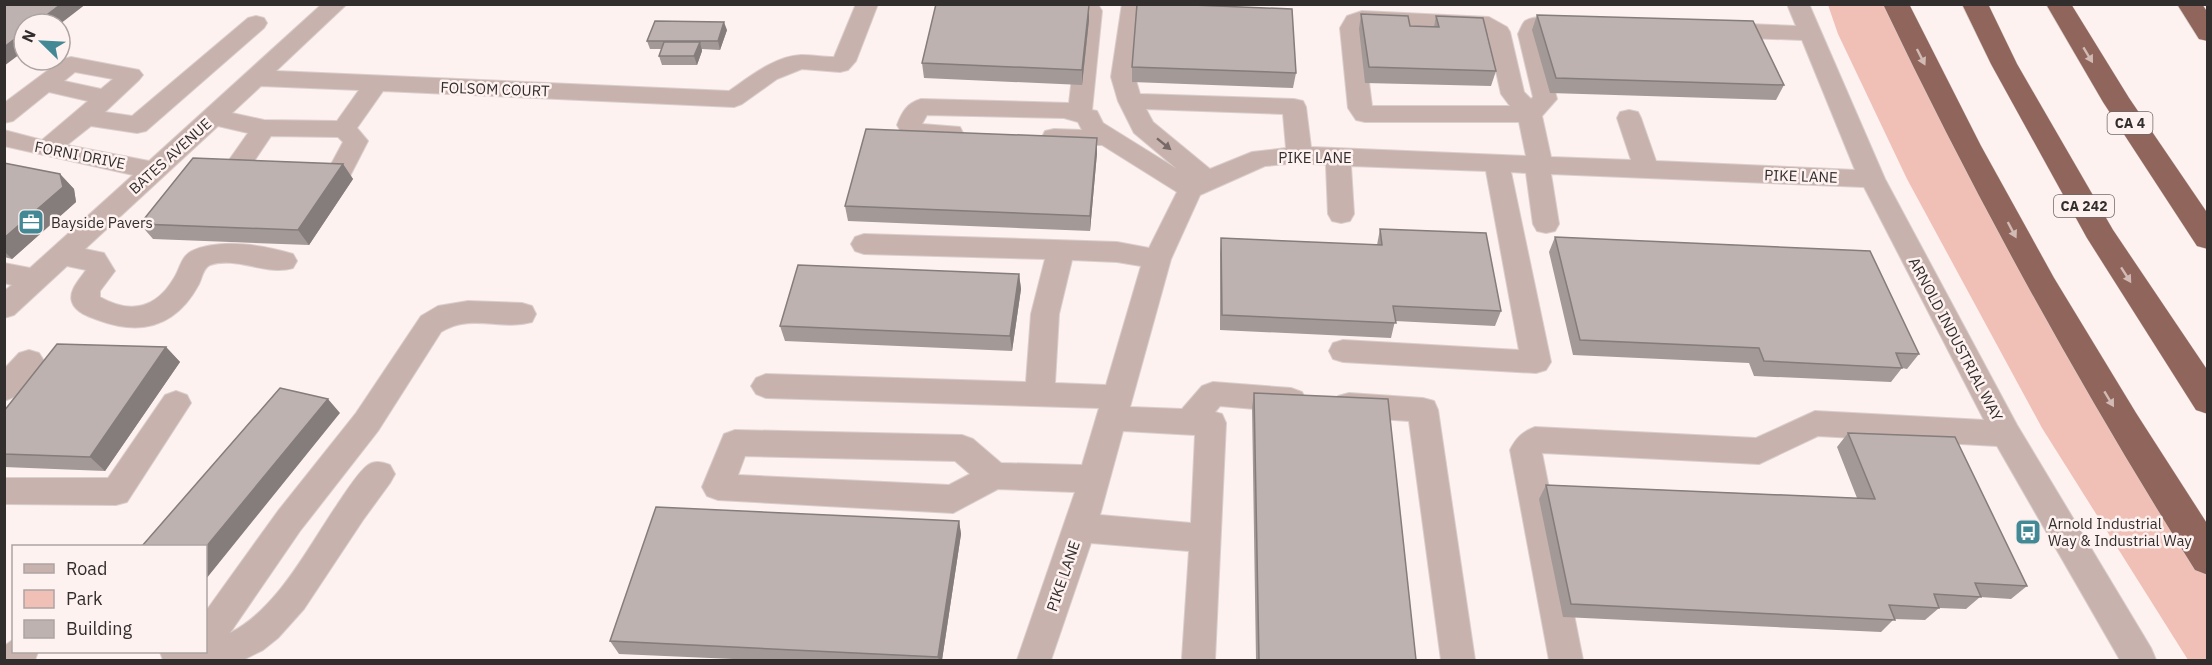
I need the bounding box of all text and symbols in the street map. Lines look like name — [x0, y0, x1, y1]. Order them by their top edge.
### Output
north arrow — [12, 12, 72, 72]
text: N — [17, 27, 40, 45]
one-way arrow — [2083, 47, 2094, 63]
one-way arrow — [1917, 49, 1926, 66]
street label: FOLSOM COURT — [440, 78, 550, 100]
road number: CA 4 — [2108, 112, 2152, 134]
street label: BATES AVENUE — [125, 114, 215, 198]
street label: FORNI DRIVE — [33, 137, 127, 173]
one-way arrow — [1156, 138, 1171, 150]
street label: PIKE LANE — [1278, 148, 1352, 167]
street label: PIKE LANE — [1764, 165, 1838, 187]
road number: CA 242 — [2054, 195, 2114, 217]
office icon: Bayside Pavers — [16, 207, 46, 237]
place label: Bayside Pavers — [51, 213, 153, 232]
one-way arrow — [2007, 222, 2017, 239]
street label: ARNOLD INDUSTRIAL WAY — [1905, 254, 2007, 424]
one-way arrow — [2121, 267, 2132, 283]
one-way arrow — [2103, 391, 2114, 407]
place label: Arnold Industrial Way & Industrial Way — [2048, 514, 2192, 550]
bus stop icon: Arnold Industrial Way & Industrial Way — [2013, 517, 2043, 547]
street label: PIKE LANE — [1042, 538, 1084, 614]
legend — [12, 545, 207, 653]
text: Road — [66, 557, 107, 580]
text: Park — [66, 587, 103, 610]
text: Building — [66, 617, 133, 640]

